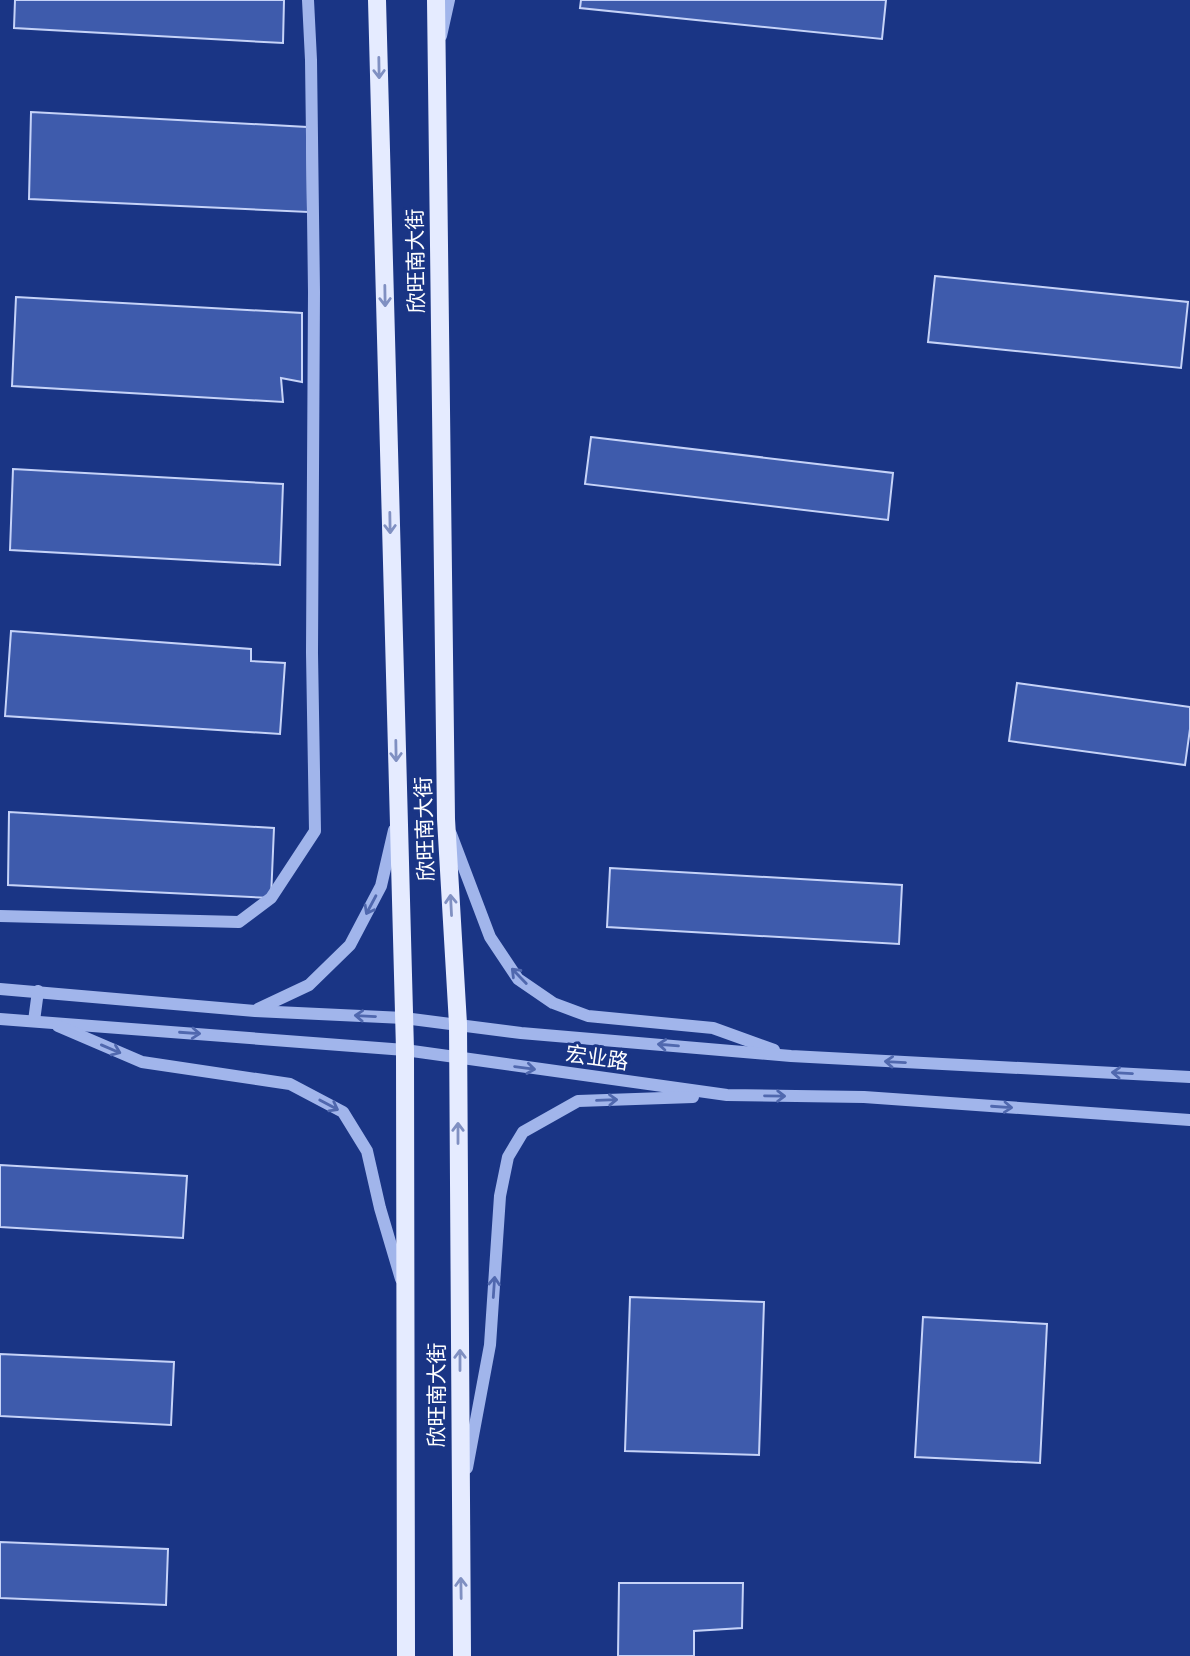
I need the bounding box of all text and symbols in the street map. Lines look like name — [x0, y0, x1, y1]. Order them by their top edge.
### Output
one-way arrow — [372, 56, 386, 79]
street label: 欣旺南大街 — [400, 208, 430, 314]
one-way arrow — [378, 284, 391, 307]
one-way arrow — [384, 511, 397, 534]
one-way arrow — [389, 739, 403, 762]
street label: 欣旺南大街 — [408, 776, 440, 882]
one-way arrow — [364, 894, 377, 915]
one-way arrow — [444, 894, 457, 917]
one-way arrow — [511, 968, 528, 985]
one-way arrow — [354, 1010, 377, 1023]
one-way arrow — [178, 1027, 201, 1040]
street label: 宏业路 — [564, 1039, 630, 1075]
one-way arrow — [657, 1039, 680, 1052]
one-way arrow — [100, 1043, 121, 1056]
one-way arrow — [883, 1055, 906, 1068]
one-way arrow — [513, 1061, 536, 1074]
one-way arrow — [1111, 1067, 1134, 1080]
one-way arrow — [763, 1089, 786, 1103]
one-way arrow — [596, 1094, 619, 1107]
one-way arrow — [318, 1098, 339, 1112]
one-way arrow — [990, 1101, 1013, 1114]
one-way arrow — [451, 1122, 465, 1145]
one-way arrow — [487, 1275, 500, 1298]
street label: 欣旺南大街 — [422, 1343, 450, 1448]
one-way arrow — [453, 1349, 466, 1372]
one-way arrow — [455, 1577, 468, 1600]

